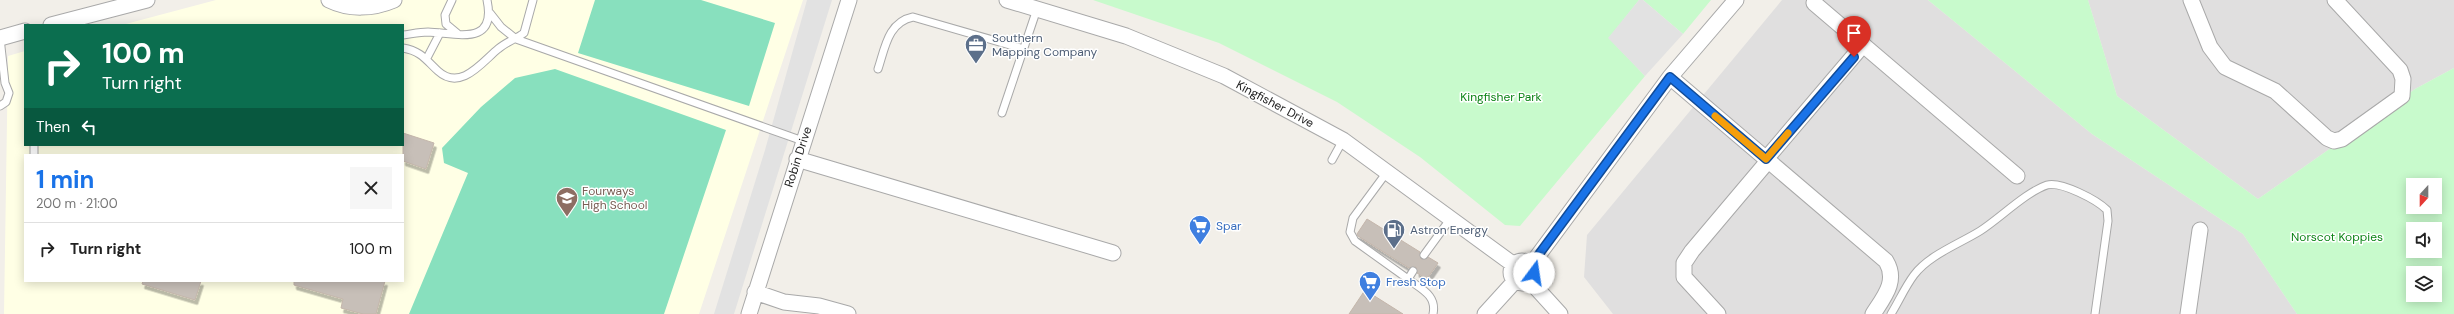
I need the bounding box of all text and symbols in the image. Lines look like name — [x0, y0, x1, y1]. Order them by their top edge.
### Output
pin — [1837, 16, 1871, 57]
icon: arrive — [1843, 22, 1865, 44]
place label: Southern Mapping Company — [992, 30, 1097, 60]
office icon: Southern Mapping Company — [963, 32, 989, 65]
text: 100 m — [102, 35, 185, 72]
icon: right — [36, 40, 88, 92]
text: Turn right — [102, 71, 182, 95]
street label: Kingfisher Drive — [1233, 77, 1317, 131]
park label: Kingfisher Park — [1460, 89, 1542, 105]
icon: left — [78, 116, 100, 138]
text: Then — [36, 117, 70, 137]
street label: Robin Drive — [781, 125, 815, 189]
text: 1 min — [36, 164, 94, 195]
button: close — [350, 167, 392, 209]
north arrow — [2406, 178, 2442, 214]
map controls — [2406, 178, 2442, 302]
place label: Fourways High School — [582, 183, 647, 213]
school or university icon: Fourways High School — [554, 185, 580, 218]
text: 200 m · 21:00 — [36, 195, 118, 212]
supermarket icon: Spar — [1187, 213, 1213, 246]
fuel station icon: Astron Energy — [1381, 217, 1407, 250]
place label: Spar — [1216, 218, 1242, 234]
place label: Astron Energy — [1410, 222, 1488, 238]
button: sound — [2406, 222, 2442, 258]
park label: Norscot Koppies — [2291, 229, 2383, 245]
icon: right — [36, 238, 58, 260]
text: Turn right — [70, 239, 141, 259]
text: 100 m — [349, 239, 392, 259]
position arrow — [1513, 252, 1555, 294]
button: layers — [2406, 266, 2442, 302]
supermarket icon: Fresh Stop — [1357, 269, 1383, 302]
place label: Fresh Stop — [1386, 274, 1446, 290]

